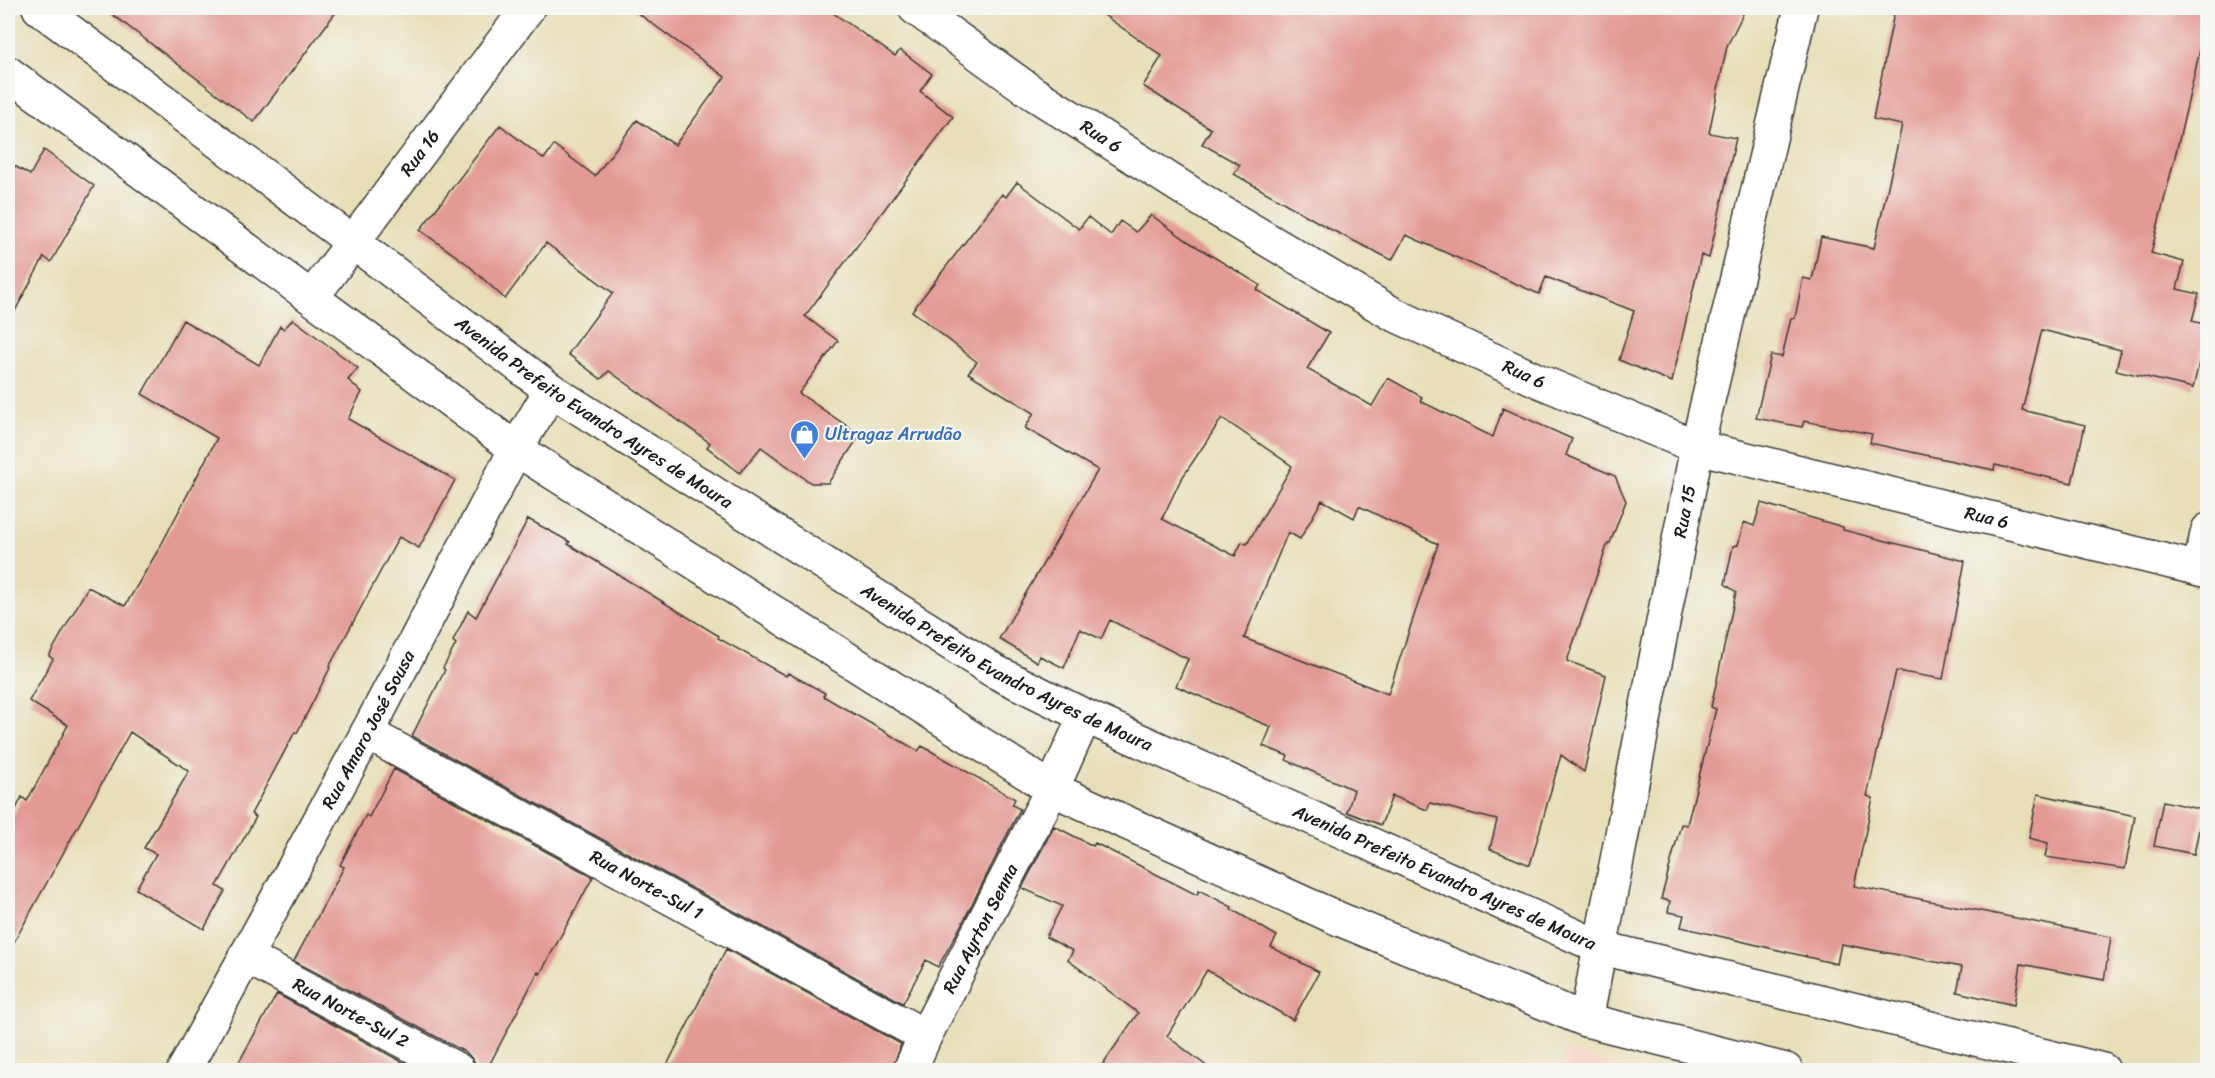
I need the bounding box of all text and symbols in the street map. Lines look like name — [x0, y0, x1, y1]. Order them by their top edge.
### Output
street label: Rua 6 — [1074, 111, 1128, 162]
street label: Rua 16 — [391, 122, 448, 183]
street label: Avenida Prefeito Evandro Ayres de Moura — [447, 307, 740, 518]
street label: Rua 6 — [1497, 350, 1550, 398]
shop icon: Ultragaz Arrudão — [788, 418, 820, 460]
place label: Ultragaz Arrudão — [825, 418, 962, 450]
street label: Rua 15 — [1664, 482, 1705, 541]
street label: Rua 6 — [1961, 497, 2012, 538]
street label: Avenida Prefeito Evandro Ayres de Moura — [853, 574, 1159, 761]
street label: Rua Amaro José Sousa — [313, 643, 424, 815]
street label: Avenida Prefeito Evandro Ayres de Moura — [1287, 795, 1602, 960]
street label: Rua Norte-Sul 1 — [584, 841, 710, 929]
street label: Rua Ayrton Senna — [933, 857, 1028, 999]
street label: Rua Norte-Sul 2 — [287, 968, 415, 1057]

